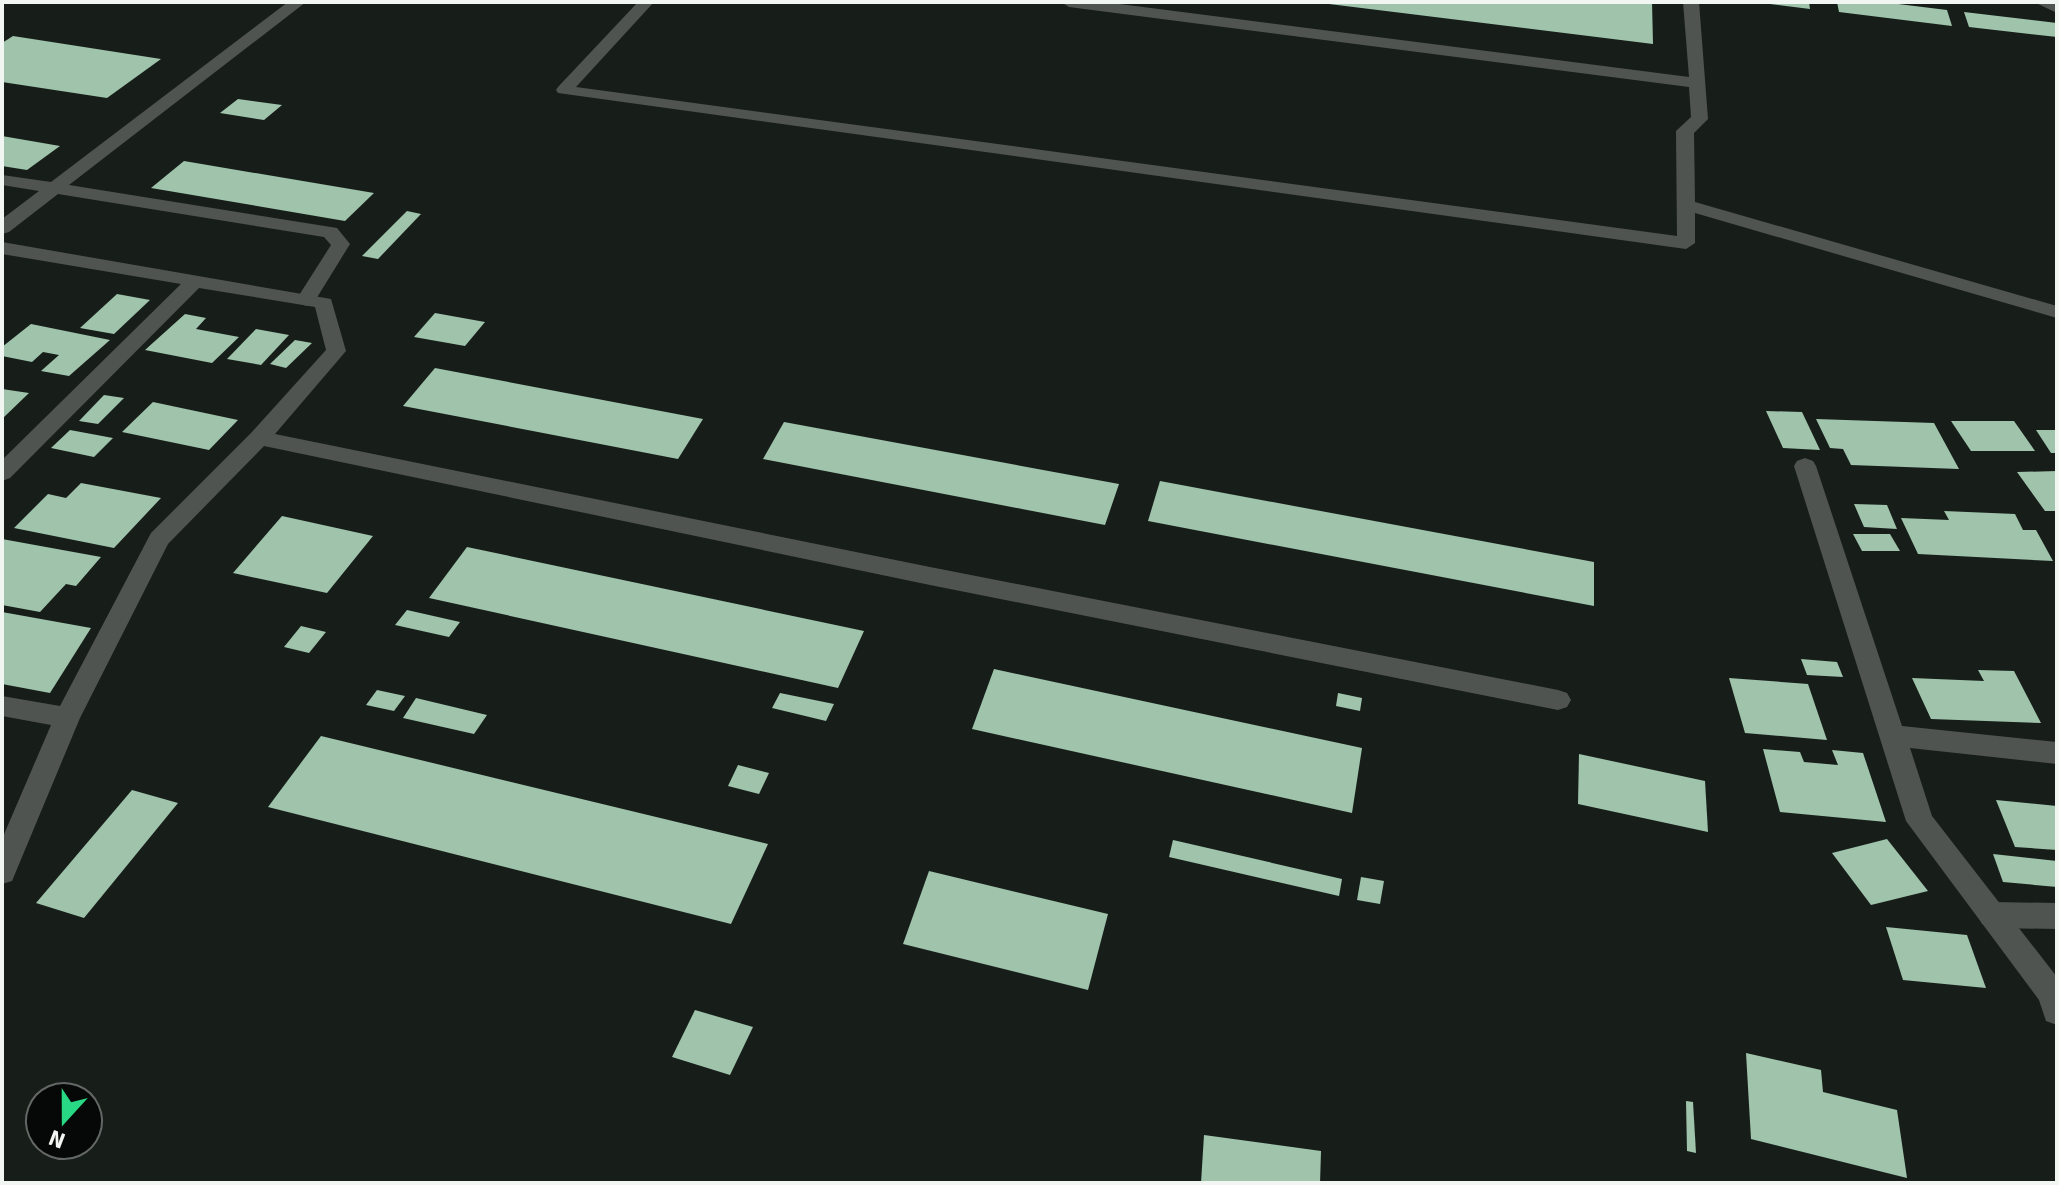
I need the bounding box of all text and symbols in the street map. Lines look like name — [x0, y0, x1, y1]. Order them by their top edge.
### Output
north arrow — [24, 1081, 104, 1161]
text: N — [45, 1124, 69, 1155]

